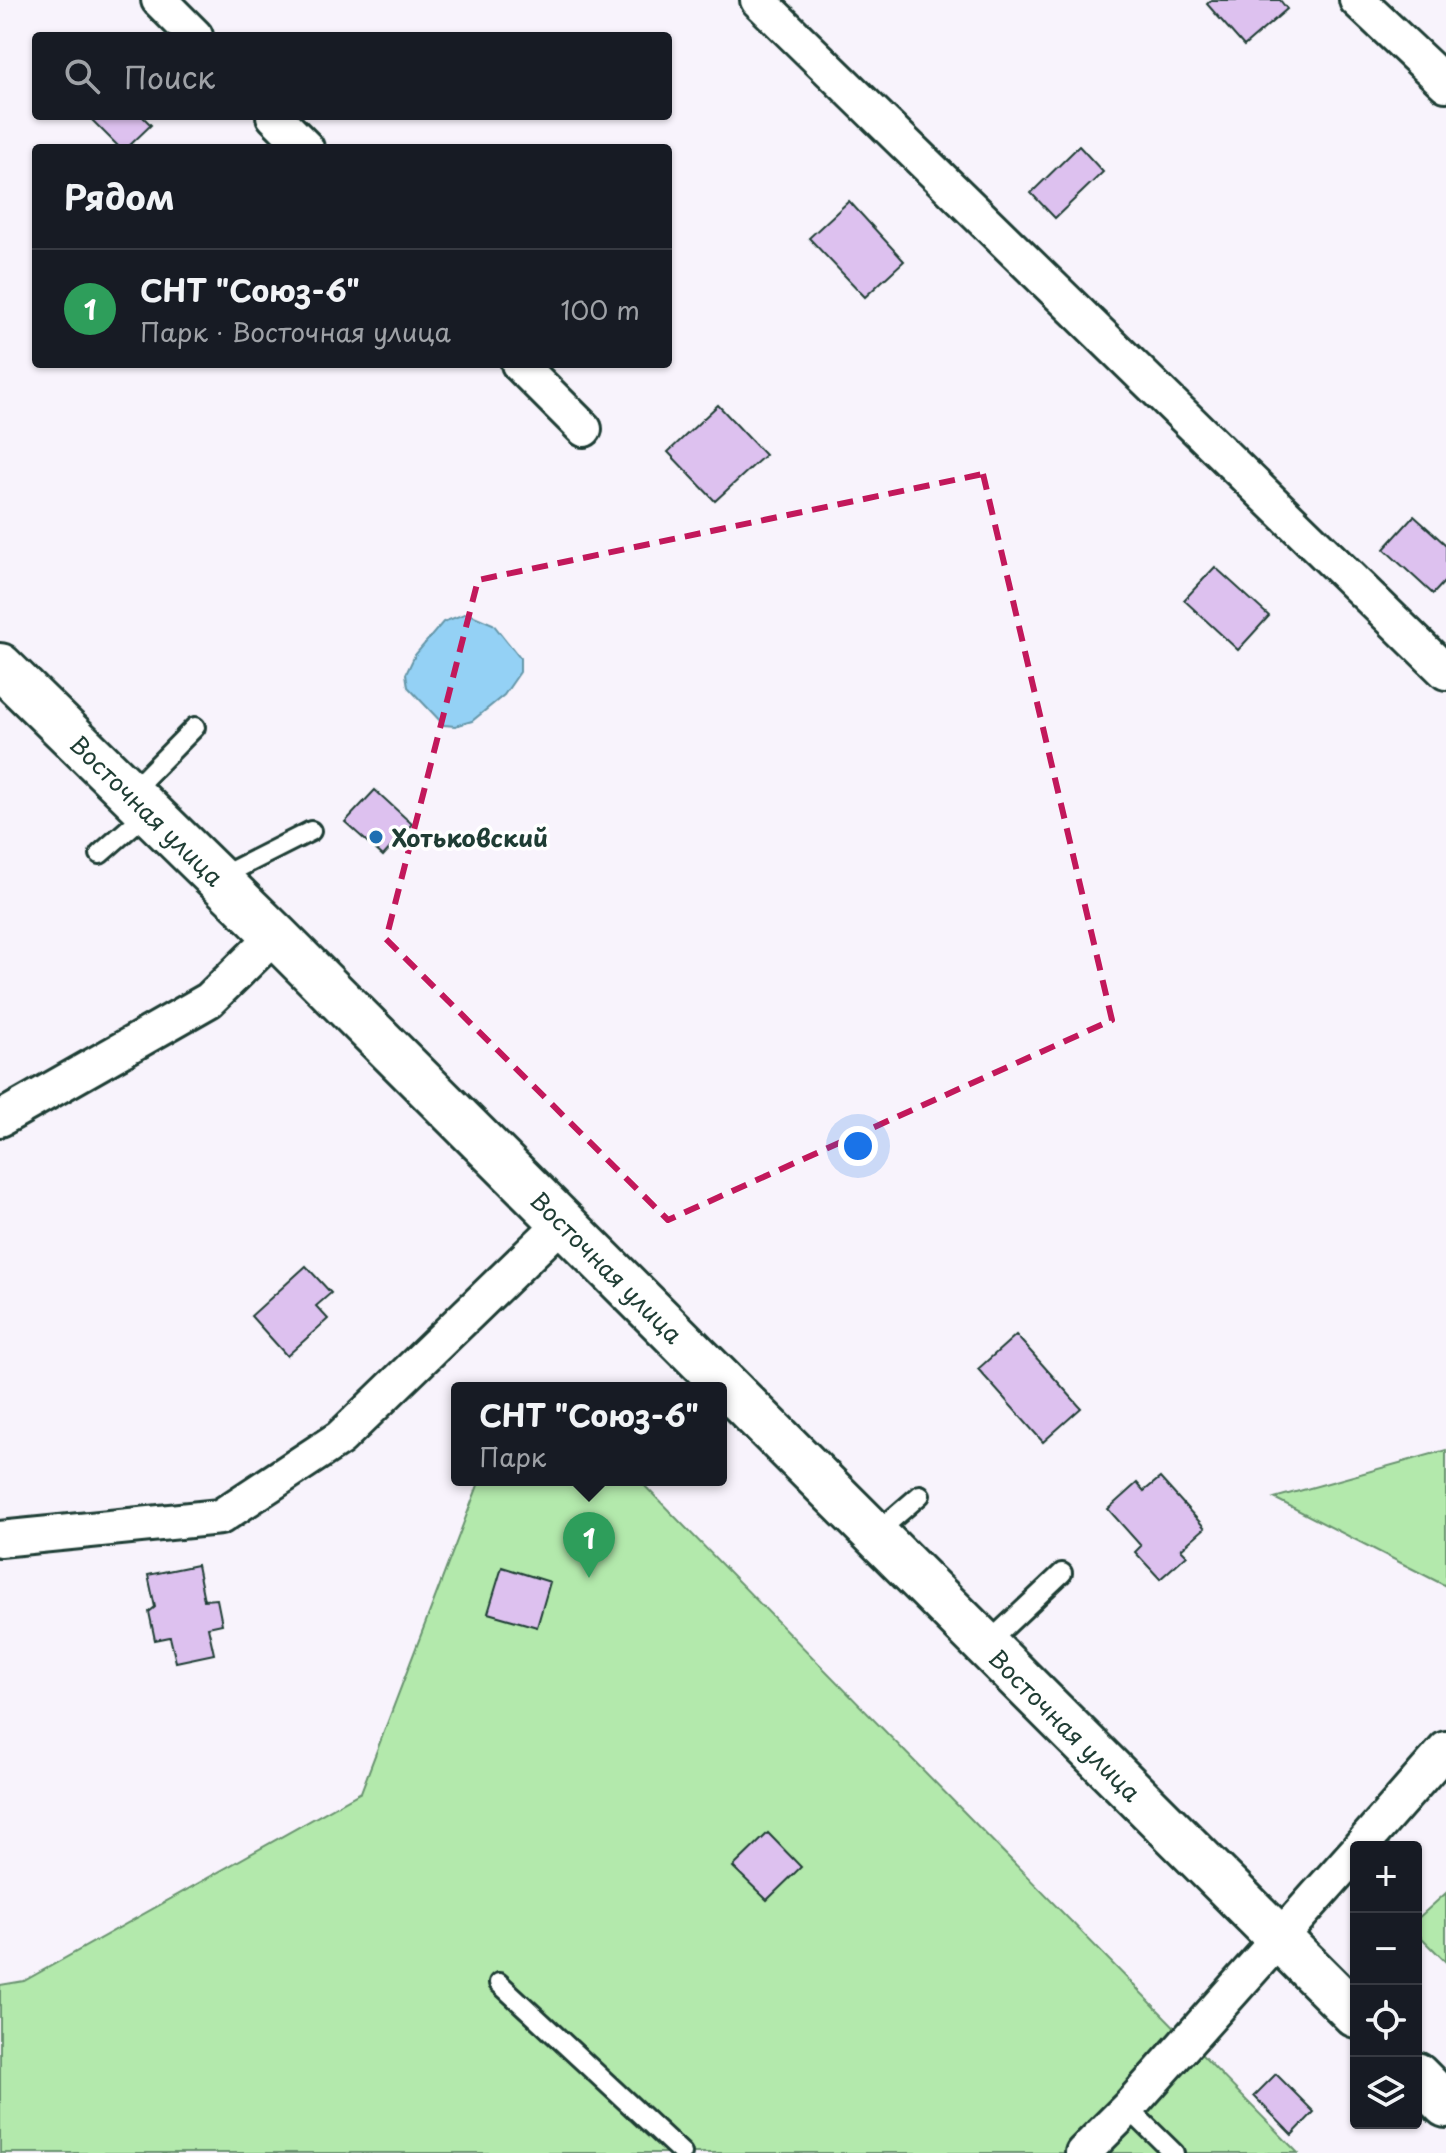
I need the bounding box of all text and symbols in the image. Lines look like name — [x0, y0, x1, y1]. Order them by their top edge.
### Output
search box — [32, 32, 672, 120]
icon: search — [60, 54, 104, 98]
text: Поиск — [124, 54, 215, 99]
text: Рядом — [64, 170, 175, 222]
text: СНТ "Союз-6" — [140, 267, 360, 312]
text: 1 — [84, 290, 96, 329]
text: 100 m — [560, 290, 640, 329]
text: Парк · Восточная улица — [140, 312, 451, 351]
street label: Восточная улица — [62, 726, 232, 894]
place label: Хотьковский — [392, 819, 548, 855]
marker: Хотьковский — [367, 828, 385, 846]
your location — [838, 1126, 878, 1166]
street label: Восточная улица — [523, 1182, 691, 1351]
popup — [451, 1382, 727, 1486]
text: СНТ "Союз-6" — [479, 1392, 699, 1437]
text: Парк — [479, 1437, 546, 1476]
pin: 1 — [563, 1512, 615, 1578]
street label: Восточная улица — [981, 1640, 1150, 1809]
map controls — [1350, 1841, 1422, 2129]
button: + — [1350, 1841, 1422, 1913]
button: − — [1350, 1913, 1422, 1985]
button: locate — [1350, 1985, 1422, 2057]
button: layers — [1350, 2057, 1422, 2129]

